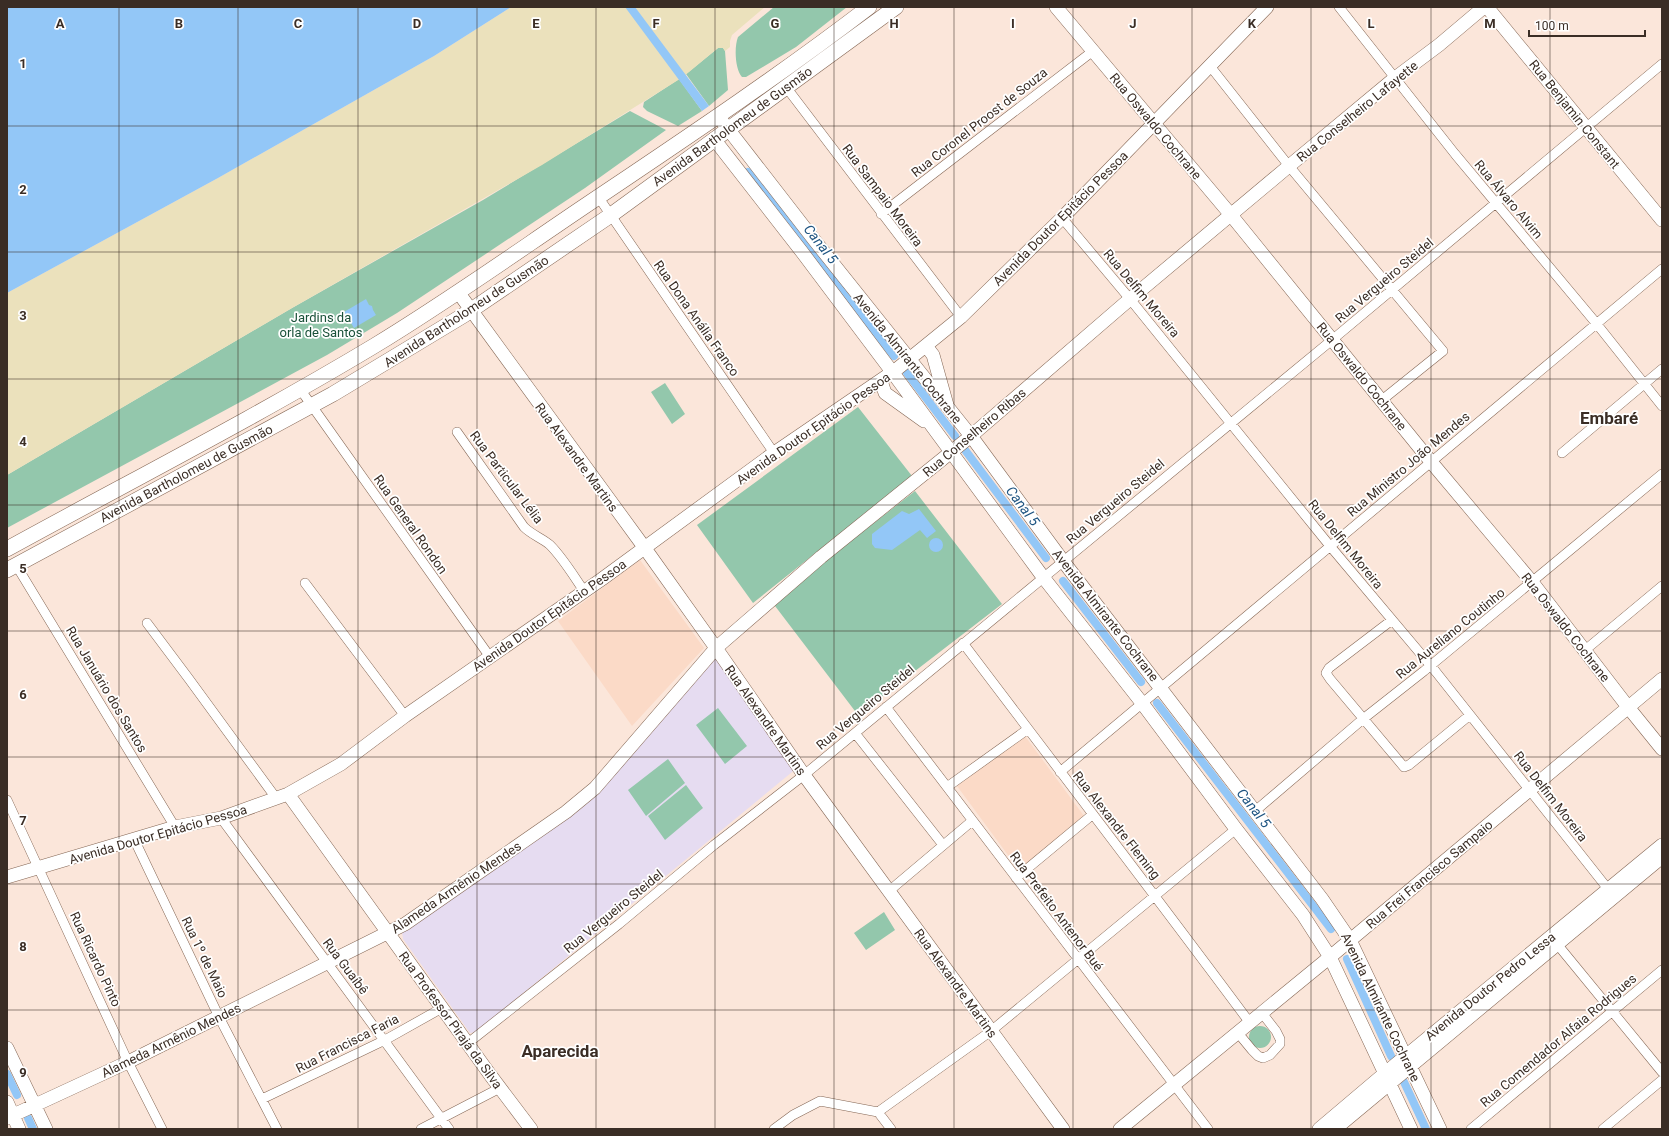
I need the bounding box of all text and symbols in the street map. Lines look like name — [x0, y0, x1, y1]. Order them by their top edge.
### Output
scale bar — [1529, 12, 1645, 38]
text: A — [56, 16, 65, 31]
text: B — [175, 16, 183, 31]
text: C — [294, 16, 303, 31]
text: D — [413, 16, 421, 31]
text: E — [532, 16, 540, 31]
text: F — [652, 16, 660, 31]
text: G — [771, 16, 780, 31]
text: H — [889, 16, 899, 31]
text: I — [1011, 16, 1015, 31]
text: J — [1129, 16, 1137, 31]
text: K — [1248, 16, 1257, 31]
text: L — [1367, 16, 1375, 31]
text: M — [1484, 16, 1496, 31]
text: 100 m — [1535, 19, 1569, 33]
text: 1 — [19, 56, 27, 71]
street label: Rua Benjamin Constant — [1526, 57, 1623, 172]
street label: Rua Conselheiro Lafayette — [1294, 58, 1421, 165]
street label: Avenida Bartholomeu de Gusmão — [650, 64, 815, 189]
street label: Rua Coronel Proost de Souza — [908, 65, 1050, 180]
street label: Rua Oswaldo Cochrane — [1107, 70, 1205, 183]
street label: Rua Sampaio Moreira — [839, 141, 926, 249]
street label: Avenida Doutor Epitácio Pessoa — [990, 148, 1131, 289]
street label: Rua Álvaro Alvim — [1471, 157, 1546, 242]
text: 2 — [19, 182, 27, 197]
water label: Canal 5 — [801, 221, 842, 267]
street label: Rua Vergueiro Steidel — [1332, 235, 1436, 326]
street label: Rua Delfim Moreira — [1100, 246, 1183, 340]
street label: Avenida Bartholomeu de Gusmão — [381, 252, 551, 370]
street label: Rua Dona Anália Franco — [651, 258, 742, 379]
street label: Avenida Almirante Cochrane — [850, 290, 965, 427]
text: 3 — [19, 308, 27, 323]
park label: Jardins da orla de Santos — [280, 310, 363, 340]
street label: Rua Oswaldo Cochrane — [1314, 319, 1410, 433]
street label: Avenida Doutor Epitácio Pessoa — [734, 369, 893, 487]
street label: Rua Conselheiro Ribas — [920, 385, 1029, 480]
street label: Rua Alexandre Martins — [532, 400, 621, 515]
district label: Embaré — [1580, 408, 1638, 428]
street label: Rua Ministro João Mendes — [1344, 409, 1473, 520]
street label: Avenida Bartholomeu de Gusmão — [97, 421, 275, 525]
street label: Rua Particular Lélia — [467, 428, 546, 527]
text: 4 — [19, 434, 27, 449]
street label: Rua Vergueiro Steidel — [1063, 456, 1167, 547]
street label: Rua General Rondon — [371, 472, 450, 577]
water label: Canal 5 — [1003, 483, 1043, 529]
street label: Rua Delfim Moreira — [1305, 497, 1386, 592]
street label: Avenida Almirante Cochrane — [1049, 546, 1162, 684]
street label: Avenida Doutor Epitácio Pessoa — [470, 556, 629, 674]
text: 5 — [19, 561, 27, 576]
street label: Rua Oswaldo Cochrane — [1518, 570, 1613, 685]
street label: Rua Aureliano Coutinho — [1393, 585, 1508, 682]
street label: Rua Januário dos Santos — [63, 624, 150, 755]
street label: Rua Alexandre Martins — [722, 662, 809, 778]
street label: Rua Vergueiro Steidel — [813, 662, 917, 753]
text: 6 — [19, 687, 27, 702]
street label: Rua Delfim Moreira — [1511, 748, 1590, 844]
street label: Rua Alexandre Fleming — [1070, 768, 1163, 882]
water label: Canal 5 — [1234, 785, 1275, 831]
street label: Avenida Doutor Epitácio Pessoa — [68, 802, 249, 867]
text: 7 — [19, 813, 27, 828]
street label: Rua Frei Francisco Sampaio — [1363, 817, 1496, 932]
street label: Alameda Armênio Mendes — [389, 838, 524, 936]
street label: Rua Prefeito Antenor Bué — [1007, 849, 1106, 974]
street label: Rua Vergueiro Steidel — [561, 867, 666, 956]
street label: Rua Ricardo Pinto — [67, 909, 124, 1009]
street label: Rua 1º de Maio — [178, 914, 231, 1000]
street label: Rua Alexandre Martins — [911, 926, 1000, 1041]
street label: Avenida Doutor Pedro Lessa — [1422, 929, 1558, 1044]
street label: Avenida Almirante Cochrane — [1338, 931, 1423, 1084]
street label: Rua Guaíbê — [320, 935, 372, 997]
text: 8 — [19, 939, 27, 954]
street label: Rua Professor Pirajá da Silva — [396, 949, 505, 1092]
street label: Rua Comendador Alfaia Rodrigues — [1477, 971, 1639, 1110]
street label: Alameda Armênio Mendes — [99, 1000, 244, 1081]
street label: Rua Francisca Faria — [293, 1011, 401, 1076]
district label: Aparecida — [521, 1041, 599, 1061]
text: 9 — [19, 1065, 27, 1080]

